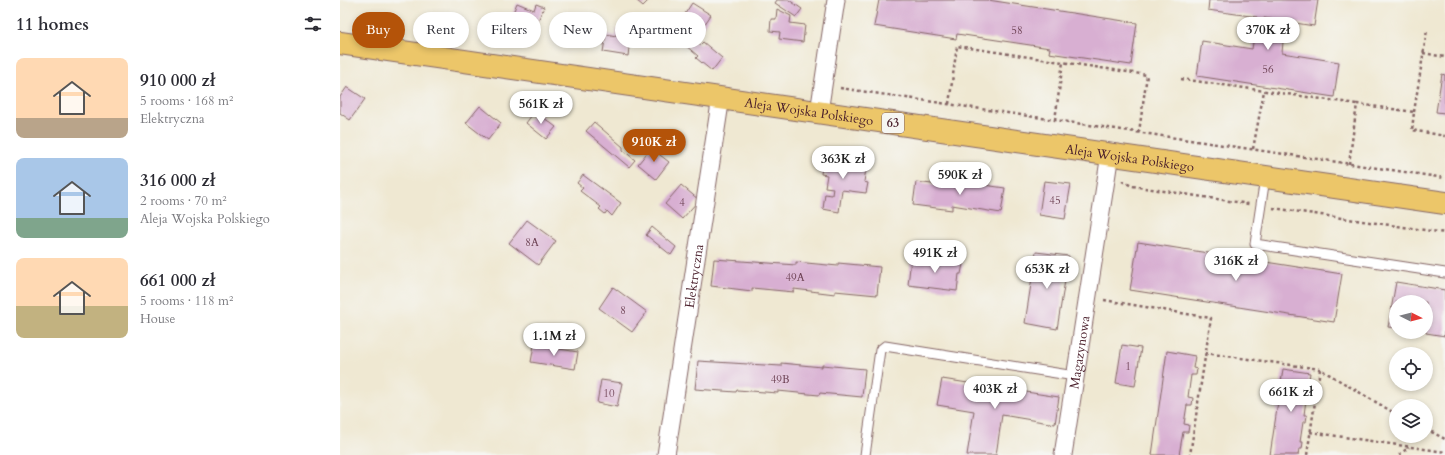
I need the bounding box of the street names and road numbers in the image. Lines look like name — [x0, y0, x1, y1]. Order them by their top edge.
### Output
street label: Aleja Wojska Polskiego — [743, 94, 875, 130]
road number: 63 — [882, 113, 904, 133]
street label: Aleja Wojska Polskiego — [1064, 140, 1195, 177]
street label: Elektryczna — [681, 243, 708, 310]
street label: Magazynowa — [1065, 314, 1095, 390]

